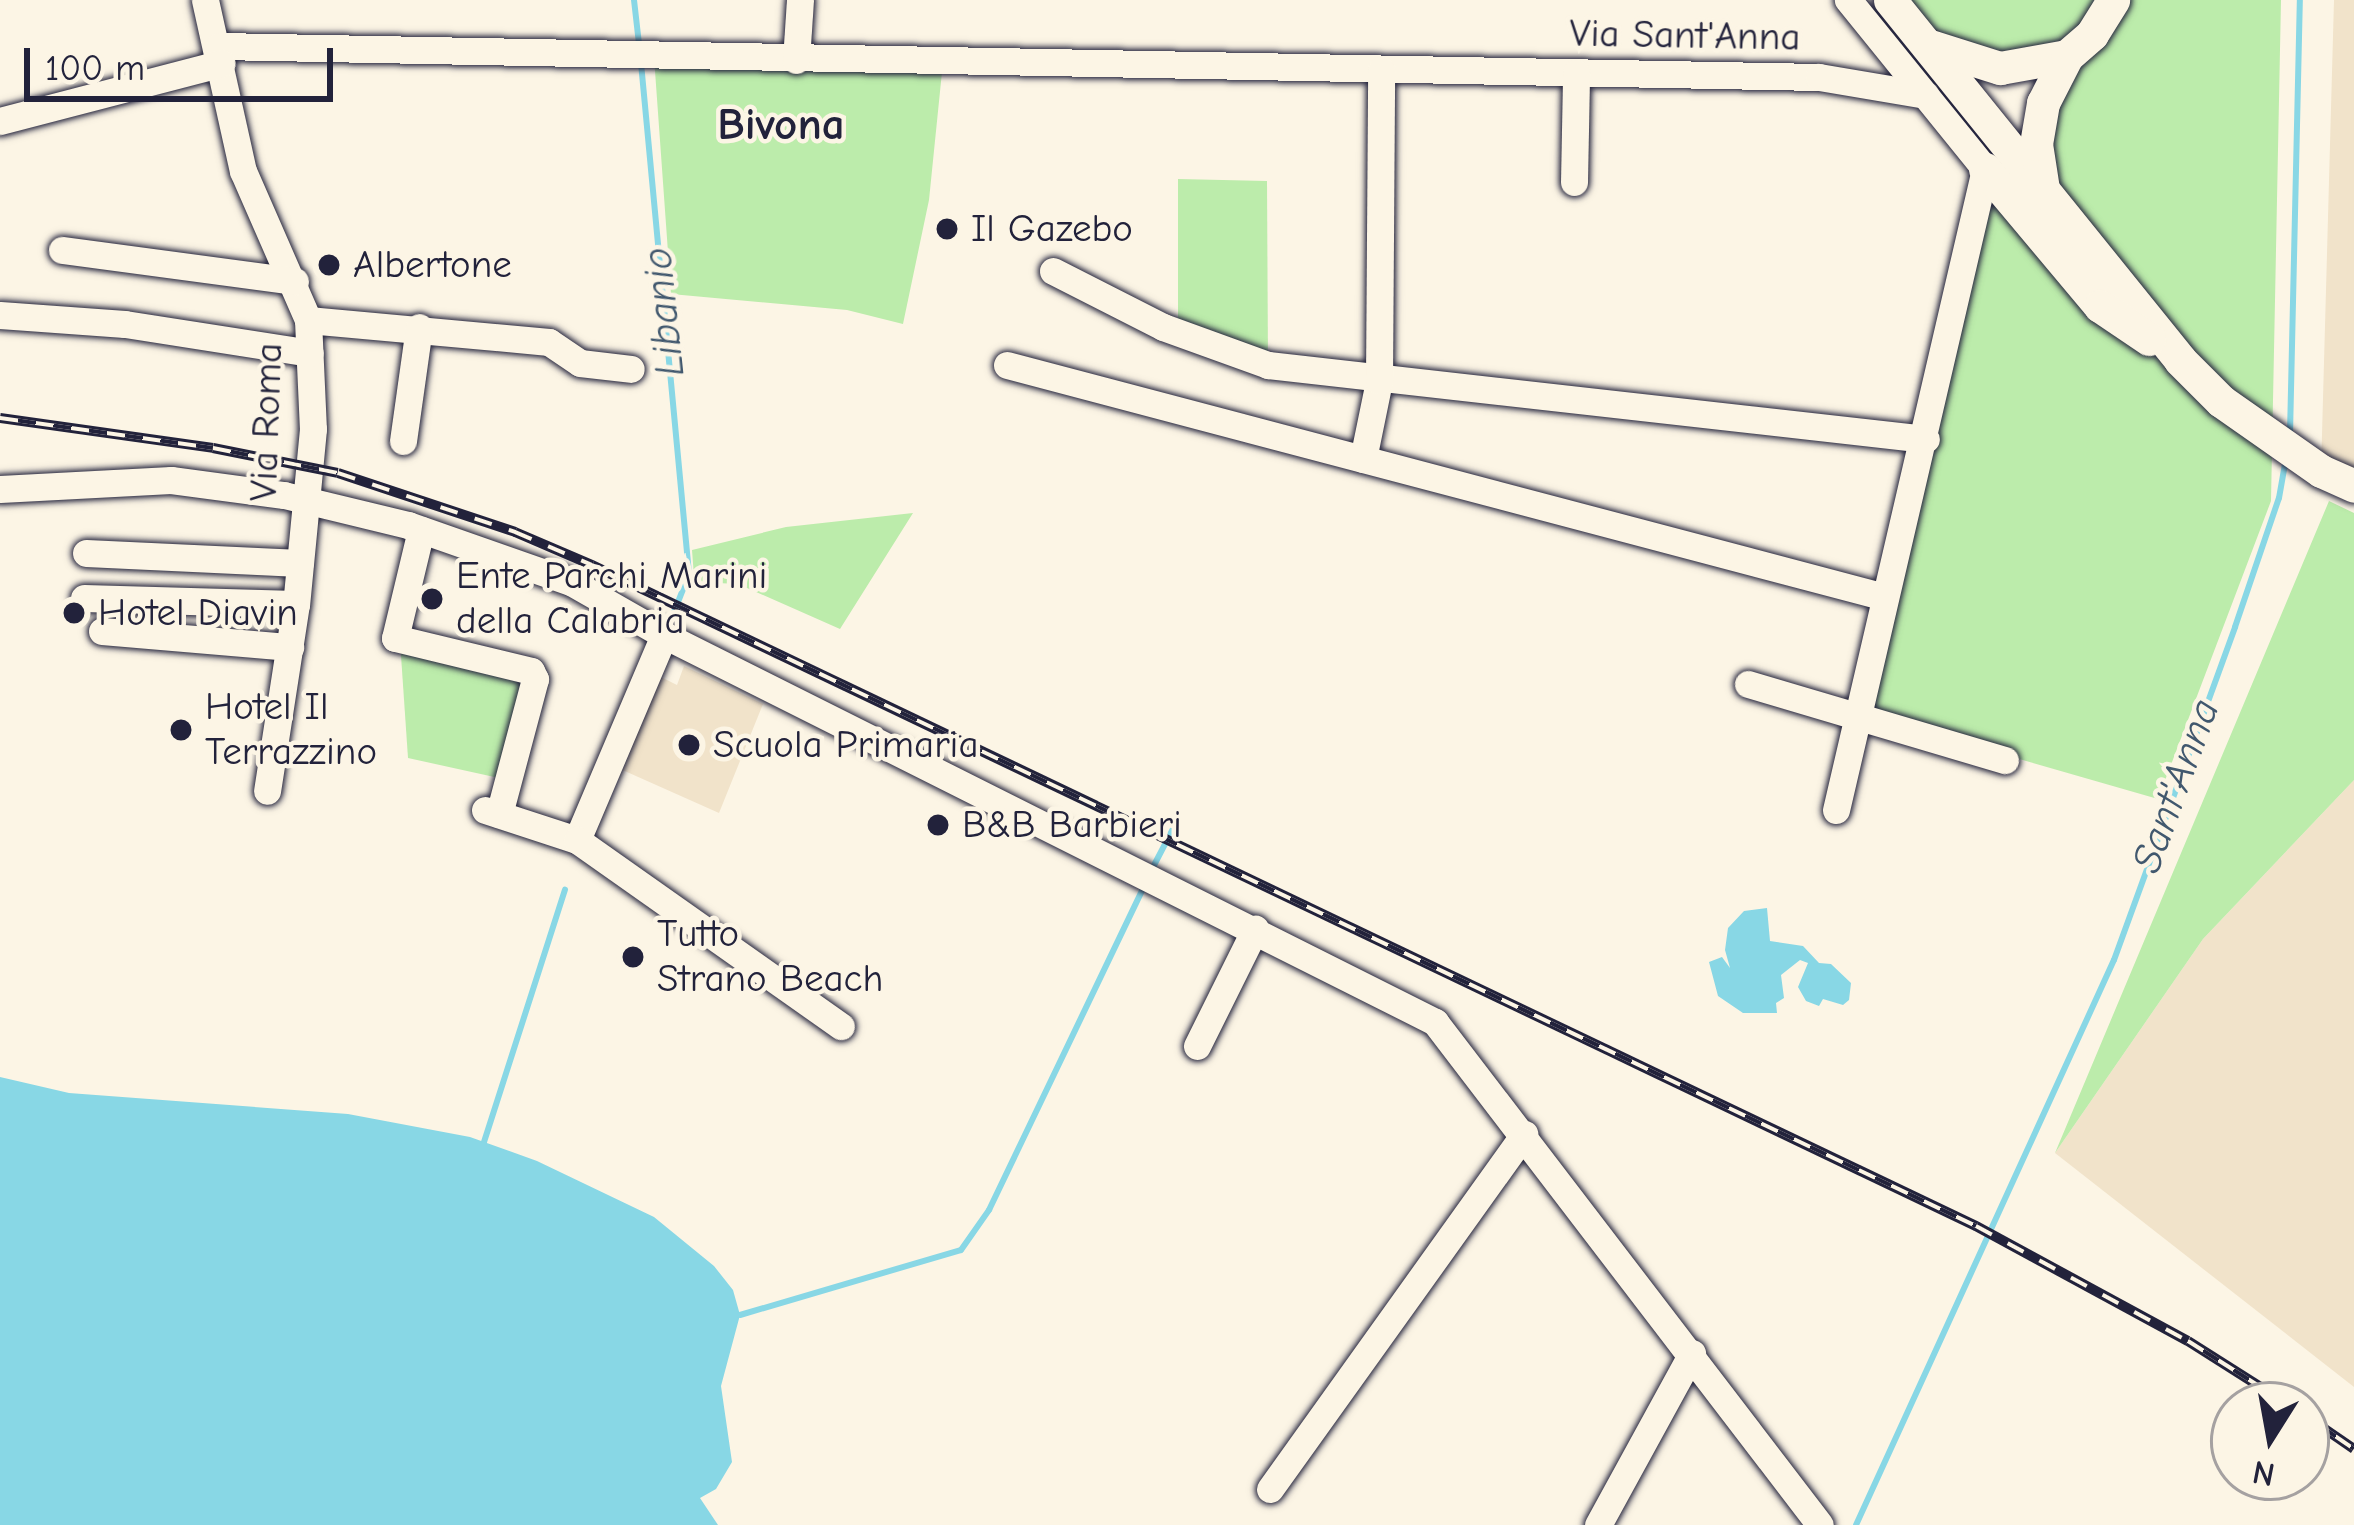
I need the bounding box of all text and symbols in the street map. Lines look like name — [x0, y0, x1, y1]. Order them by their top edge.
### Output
street label: Via Sant'Anna — [1569, 11, 1801, 61]
scale bar — [30, 24, 339, 98]
text: 100 m — [45, 48, 145, 89]
district label: Bivona — [717, 98, 845, 152]
place label: Il Gazebo — [971, 206, 1133, 252]
marker: Il Gazebo — [934, 216, 960, 242]
place label: Albertone — [353, 242, 512, 288]
water label: Libanio — [632, 245, 696, 379]
marker: Albertone — [316, 252, 342, 278]
street label: Via Roma — [241, 342, 293, 502]
place label: Ente Parchi Marini della Calabria — [456, 554, 767, 645]
marker: Ente Parchi Marini della Calabria — [419, 586, 445, 612]
place label: Hotel Diavin — [98, 590, 298, 636]
marker: Hotel Diavin — [61, 600, 87, 626]
place label: Hotel Il Terrazzino — [205, 685, 377, 776]
water label: Sant'Anna — [2121, 692, 2231, 880]
marker: Hotel Il Terrazzino — [168, 717, 194, 743]
place label: Scuola Primaria — [713, 722, 979, 768]
marker: Scuola Primaria — [676, 732, 702, 758]
place label: B&B Barbieri — [962, 802, 1182, 848]
marker: B&B Barbieri — [925, 812, 951, 838]
place label: Tutto Strano Beach — [657, 912, 883, 1003]
marker: Tutto Strano Beach — [620, 944, 646, 970]
north arrow — [2210, 1381, 2330, 1501]
text: N — [2250, 1453, 2278, 1494]

